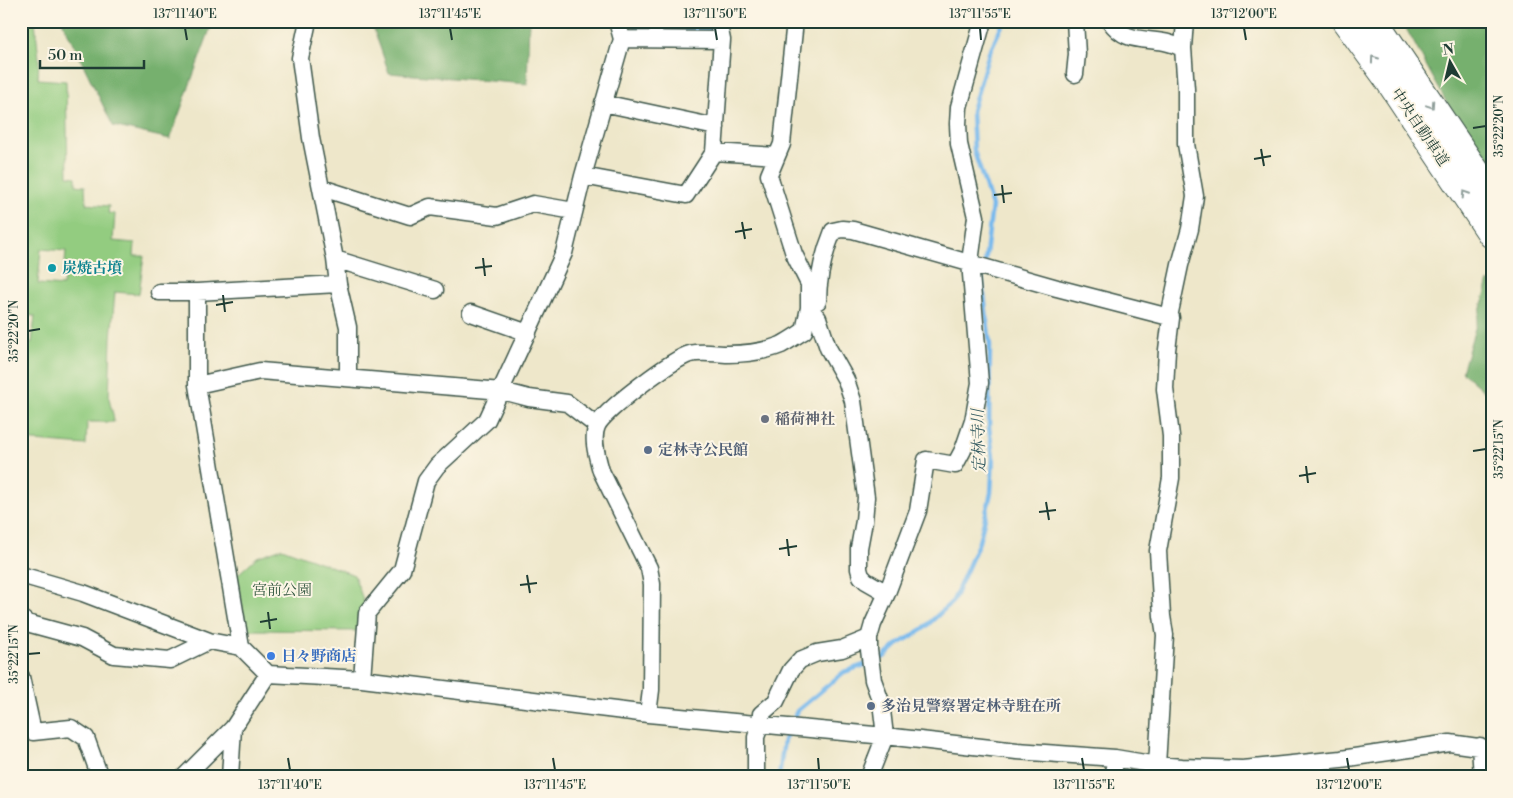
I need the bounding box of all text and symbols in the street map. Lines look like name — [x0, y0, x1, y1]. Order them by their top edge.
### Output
text: 137°11'40"E — [153, 7, 217, 22]
text: 137°11'45"E — [419, 7, 481, 22]
text: 137°11'50"E — [684, 7, 746, 22]
text: 137°11'55"E — [949, 7, 1011, 22]
text: 137°12'00"E — [1211, 7, 1277, 22]
scale bar — [40, 38, 144, 70]
north arrow — [1426, 38, 1476, 88]
text: N — [1442, 40, 1455, 60]
text: 50 m — [48, 46, 82, 65]
one-way arrow — [1371, 55, 1380, 65]
street label: 中央自動車道 — [1387, 85, 1453, 170]
text: 35°22'20"N — [1492, 95, 1507, 157]
one-way arrow — [1425, 99, 1434, 108]
one-way arrow — [1462, 190, 1471, 199]
place label: 炭焼古墳 — [62, 259, 122, 278]
marker: 炭焼古墳 — [46, 262, 58, 274]
text: 35°22'20"N — [7, 300, 22, 362]
water label: 定林寺川 — [968, 407, 990, 473]
place label: 稲荷神社 — [775, 410, 835, 429]
marker: 稲荷神社 — [759, 413, 771, 425]
text: 35°22'15"N — [1492, 419, 1507, 479]
place label: 定林寺公民館 — [658, 441, 748, 460]
marker: 定林寺公民館 — [642, 444, 654, 456]
park label: 宮前公園 — [252, 581, 312, 600]
text: 35°22'15"N — [7, 624, 22, 684]
place label: 日々野商店 — [281, 647, 356, 666]
marker: 日々野商店 — [265, 650, 277, 662]
place label: 多治見警察署定林寺駐在所 — [881, 697, 1061, 716]
marker: 多治見警察署定林寺駐在所 — [865, 700, 877, 712]
text: 137°11'40"E — [258, 778, 322, 793]
text: 137°11'45"E — [524, 778, 586, 793]
text: 137°11'50"E — [788, 778, 850, 793]
text: 137°11'55"E — [1053, 778, 1115, 793]
text: 137°12'00"E — [1316, 778, 1382, 793]

